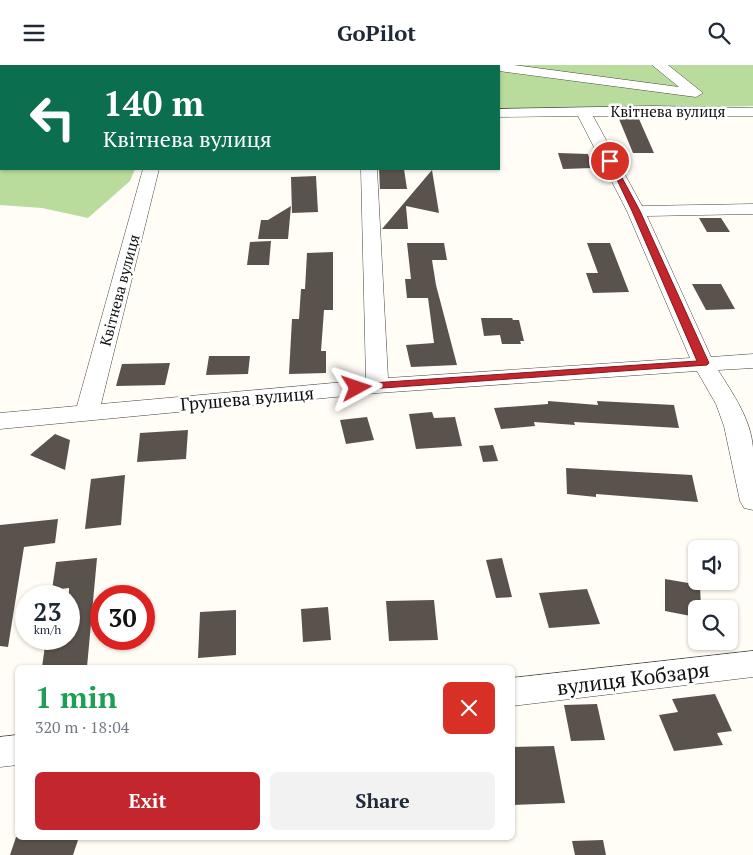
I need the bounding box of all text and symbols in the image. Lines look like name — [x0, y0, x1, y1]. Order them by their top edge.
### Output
text: GoPilot — [337, 18, 416, 47]
icon: menu — [20, 19, 48, 47]
icon: search — [705, 19, 733, 47]
text: 140 m — [103, 80, 204, 126]
icon: left — [20, 85, 85, 150]
street label: Квітнева вулиця — [610, 101, 726, 121]
text: Квітнева вулиця — [103, 124, 272, 153]
pin — [589, 140, 631, 182]
icon: arrive — [596, 147, 624, 175]
street label: Квітнева вулиця — [94, 232, 144, 348]
position arrow — [330, 361, 382, 413]
street label: Грушева вулиця — [179, 380, 315, 416]
map controls — [688, 540, 738, 650]
button: sound — [688, 540, 738, 590]
speed limit sign: 30 — [90, 585, 155, 650]
text: 23 — [33, 595, 62, 628]
button: search — [688, 600, 738, 650]
text: km/h — [34, 622, 61, 637]
street label: вулиця Кобзаря — [555, 655, 711, 701]
text: 1 min — [35, 677, 117, 717]
button: close — [443, 682, 495, 734]
text: 320 m · 18:04 — [35, 716, 129, 738]
button: Exit — [35, 772, 260, 830]
button: Share — [270, 772, 495, 830]

